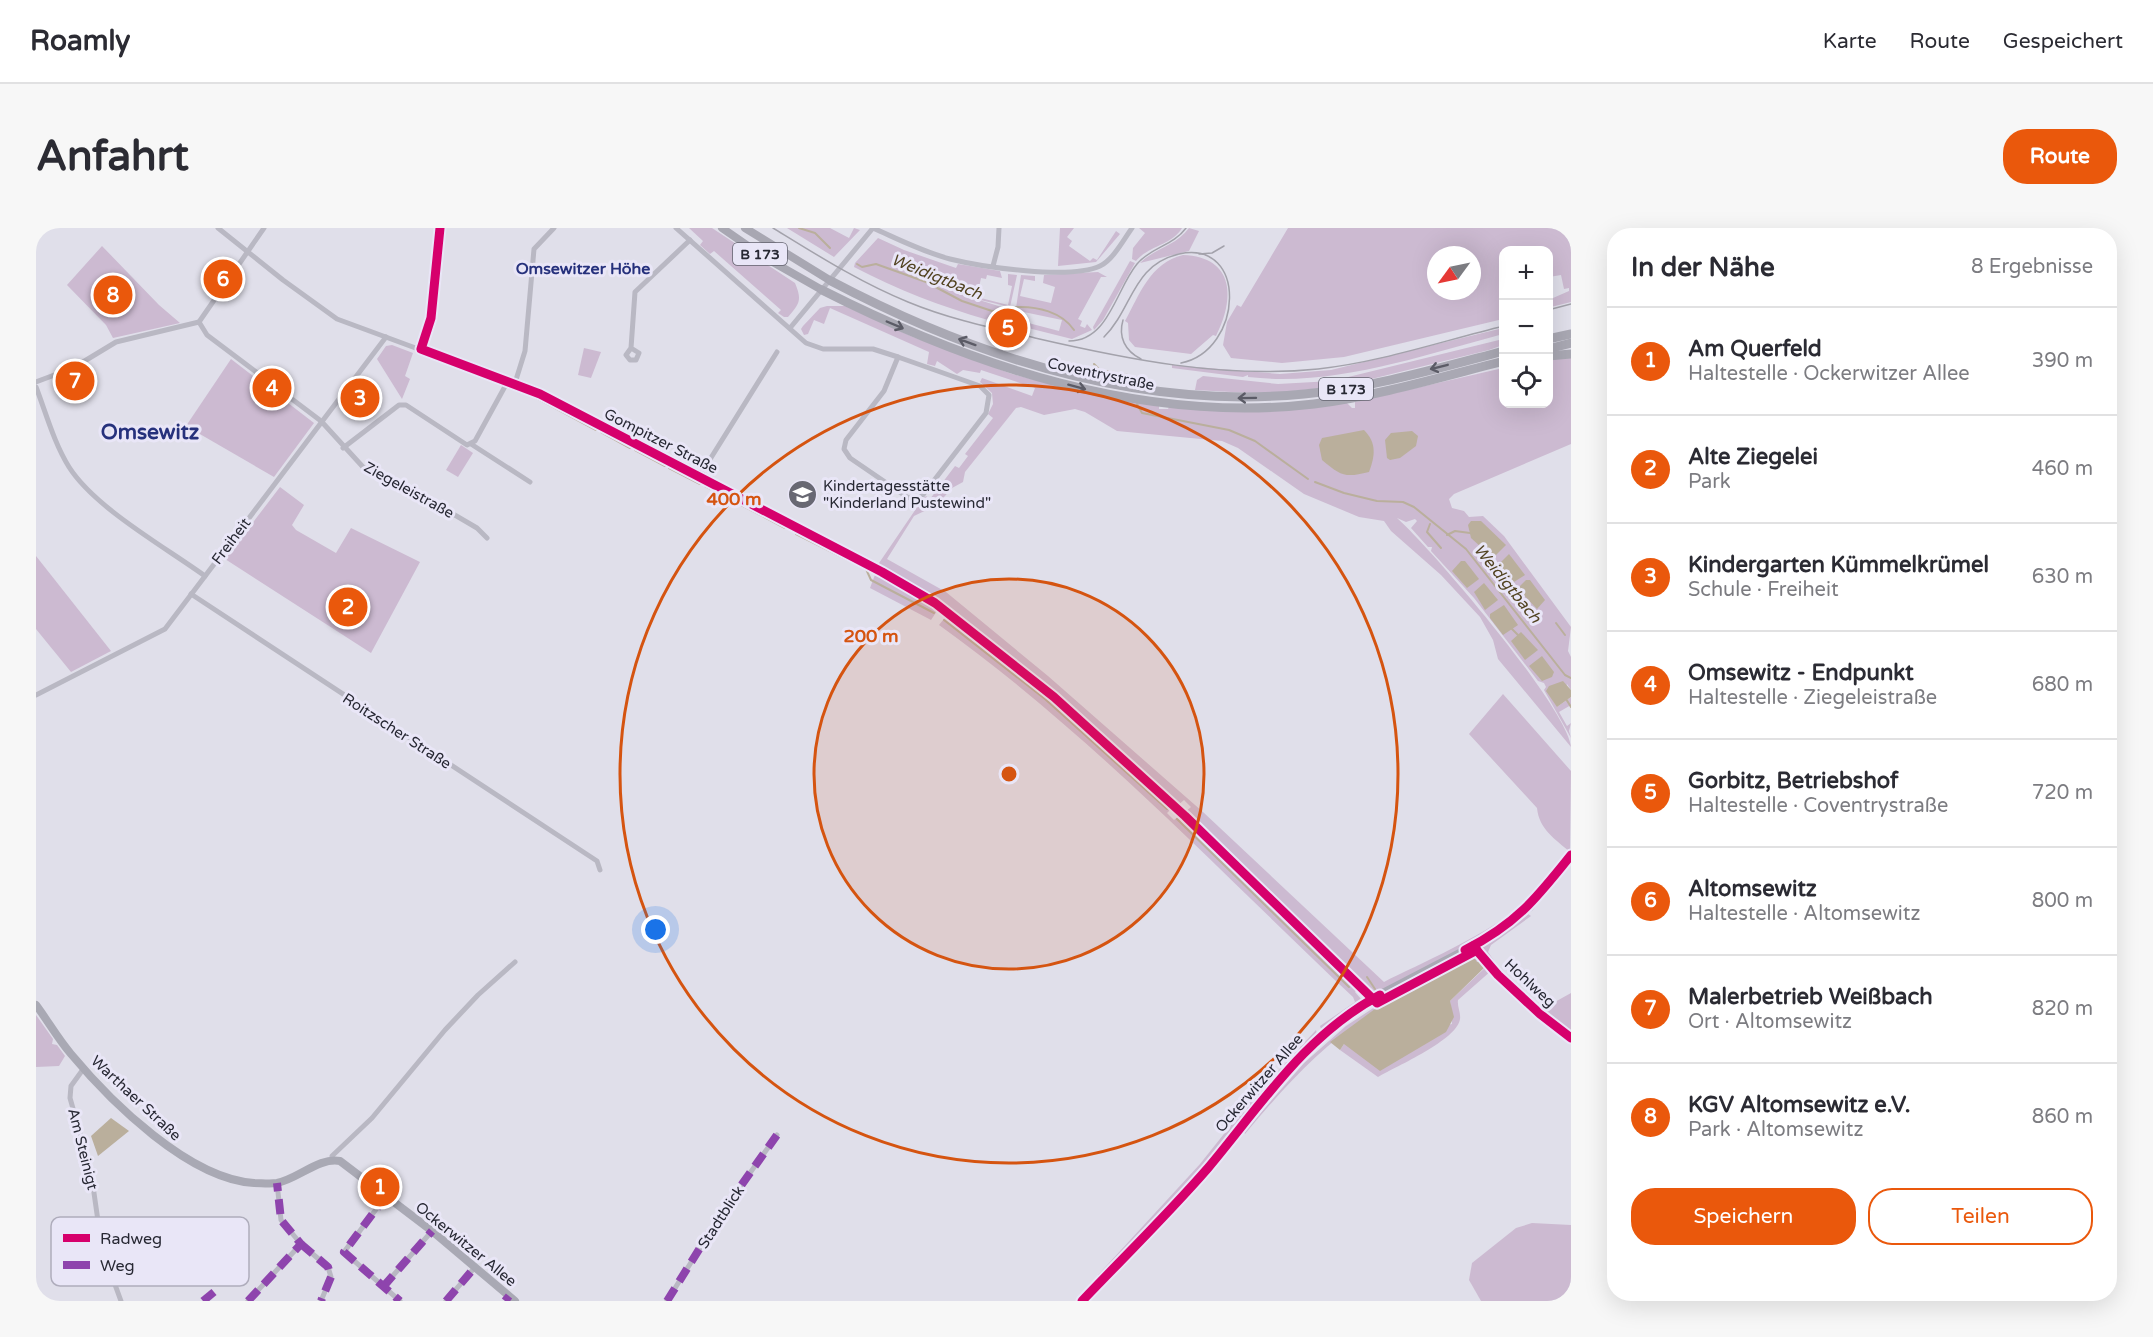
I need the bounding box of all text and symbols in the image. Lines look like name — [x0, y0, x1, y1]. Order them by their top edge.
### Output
text: Roamly — [30, 24, 130, 58]
text: Karte — [1823, 29, 1877, 54]
text: Route — [1910, 29, 1970, 54]
text: Gespeichert — [2003, 29, 2123, 54]
button: Route — [2003, 129, 2117, 184]
text: Anfahrt — [36, 131, 189, 182]
road number: B 173 — [733, 243, 787, 265]
north arrow — [1427, 246, 1481, 300]
map controls — [1499, 246, 1553, 408]
button: + — [1499, 246, 1553, 300]
water label: Weidigtbach — [888, 250, 986, 305]
text: In der Nähe — [1631, 252, 1775, 283]
text: 8 Ergebnisse — [1971, 255, 2093, 279]
pin: 6 — [204, 256, 243, 302]
district label: Omsewitzer Höhe — [516, 259, 650, 279]
pin: 8 — [94, 272, 133, 318]
button: − — [1499, 300, 1553, 354]
pin: 5 — [988, 306, 1028, 350]
one-way arrow — [886, 320, 904, 331]
one-way arrow — [958, 336, 976, 347]
text: Am Querfeld — [1688, 336, 1822, 362]
text: 1 — [1644, 349, 1657, 373]
text: 390 m — [2032, 349, 2093, 373]
street label: Coventrystraße — [1046, 354, 1156, 394]
button: locate — [1499, 354, 1553, 408]
pin: 7 — [56, 358, 94, 404]
one-way arrow — [1430, 361, 1449, 373]
text: Haltestelle · Ockerwitzer Allee — [1688, 362, 1970, 386]
pin: 4 — [252, 366, 292, 410]
pin: 3 — [340, 376, 380, 420]
road number: B 173 — [1319, 378, 1373, 400]
one-way arrow — [1068, 382, 1087, 393]
one-way arrow — [1238, 392, 1258, 404]
street label: Gompitzer Straße — [601, 405, 721, 477]
district label: Omsewitz — [101, 420, 200, 445]
text: Alte Ziegelei — [1688, 444, 1818, 470]
text: 2 — [1644, 457, 1657, 481]
text: 460 m — [2032, 457, 2093, 481]
street label: Ziegeleistraße — [361, 458, 457, 522]
text: Park — [1688, 470, 1731, 494]
place label: Kindertagesstätte "Kinderland Pustewind" — [823, 477, 991, 512]
school or university icon: Kindertagesstätte "Kinderland Pustewind" — [786, 479, 818, 511]
text: 400 m — [706, 488, 762, 510]
street label: Freiheit — [208, 514, 254, 568]
water label: Weidigtbach — [1469, 540, 1546, 628]
text: Kindergarten Kümmelkrümel — [1688, 552, 1989, 578]
text: 3 — [1644, 565, 1657, 589]
text: 630 m — [2032, 565, 2093, 589]
text: Schule · Freiheit — [1688, 578, 1839, 602]
pin: 2 — [328, 584, 368, 629]
text: 200 m — [843, 625, 899, 647]
text: Omsewitz - Endpunkt — [1688, 660, 1914, 686]
text: 4 — [1644, 673, 1657, 697]
text: 680 m — [2032, 673, 2093, 697]
text: Haltestelle · Ziegeleistraße — [1688, 686, 1937, 710]
street label: Roitzscher Straße — [339, 689, 455, 773]
centre of rings — [999, 764, 1019, 784]
text: Gorbitz, Betriebshof — [1688, 768, 1898, 794]
text: 5 — [1644, 781, 1657, 805]
text: 720 m — [2032, 781, 2093, 805]
text: Haltestelle · Coventrystraße — [1688, 794, 1948, 818]
text: Altomsewitz — [1688, 876, 1817, 902]
text: 6 — [1644, 889, 1657, 913]
text: 800 m — [2032, 889, 2093, 913]
text: Haltestelle · Altomsewitz — [1688, 902, 1920, 926]
your location — [641, 915, 670, 944]
street label: Hohlweg — [1501, 955, 1559, 1011]
text: Malerbetrieb Weißbach — [1688, 984, 1933, 1010]
text: 7 — [1644, 997, 1657, 1021]
text: 820 m — [2032, 997, 2093, 1021]
text: Ort · Altomsewitz — [1688, 1010, 1852, 1034]
street label: Ockerwitzer Allee — [1211, 1030, 1307, 1136]
street label: Warthaer Straße — [87, 1052, 185, 1144]
text: KGV Altomsewitz e.V. — [1688, 1092, 1910, 1118]
text: 8 — [1644, 1105, 1657, 1129]
text: 860 m — [2032, 1105, 2093, 1129]
street label: Am Steinigt — [64, 1106, 102, 1192]
text: Park · Altomsewitz — [1688, 1118, 1863, 1142]
pin: 1 — [360, 1164, 400, 1210]
street label: Stadtblick — [694, 1182, 748, 1252]
button: Speichern — [1631, 1188, 1856, 1245]
button: Teilen — [1868, 1188, 2093, 1245]
street label: Ockerwitzer Allee — [412, 1198, 520, 1290]
legend — [51, 1217, 249, 1286]
text: Radweg — [100, 1229, 162, 1249]
text: Weg — [100, 1256, 135, 1276]

